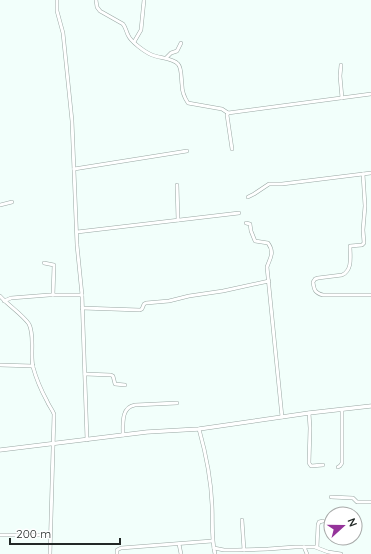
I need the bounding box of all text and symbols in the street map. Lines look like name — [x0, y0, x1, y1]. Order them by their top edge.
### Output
north arrow — [323, 506, 363, 546]
text: N — [344, 516, 360, 529]
scale bar — [10, 520, 120, 546]
text: 200 m — [16, 526, 51, 541]

